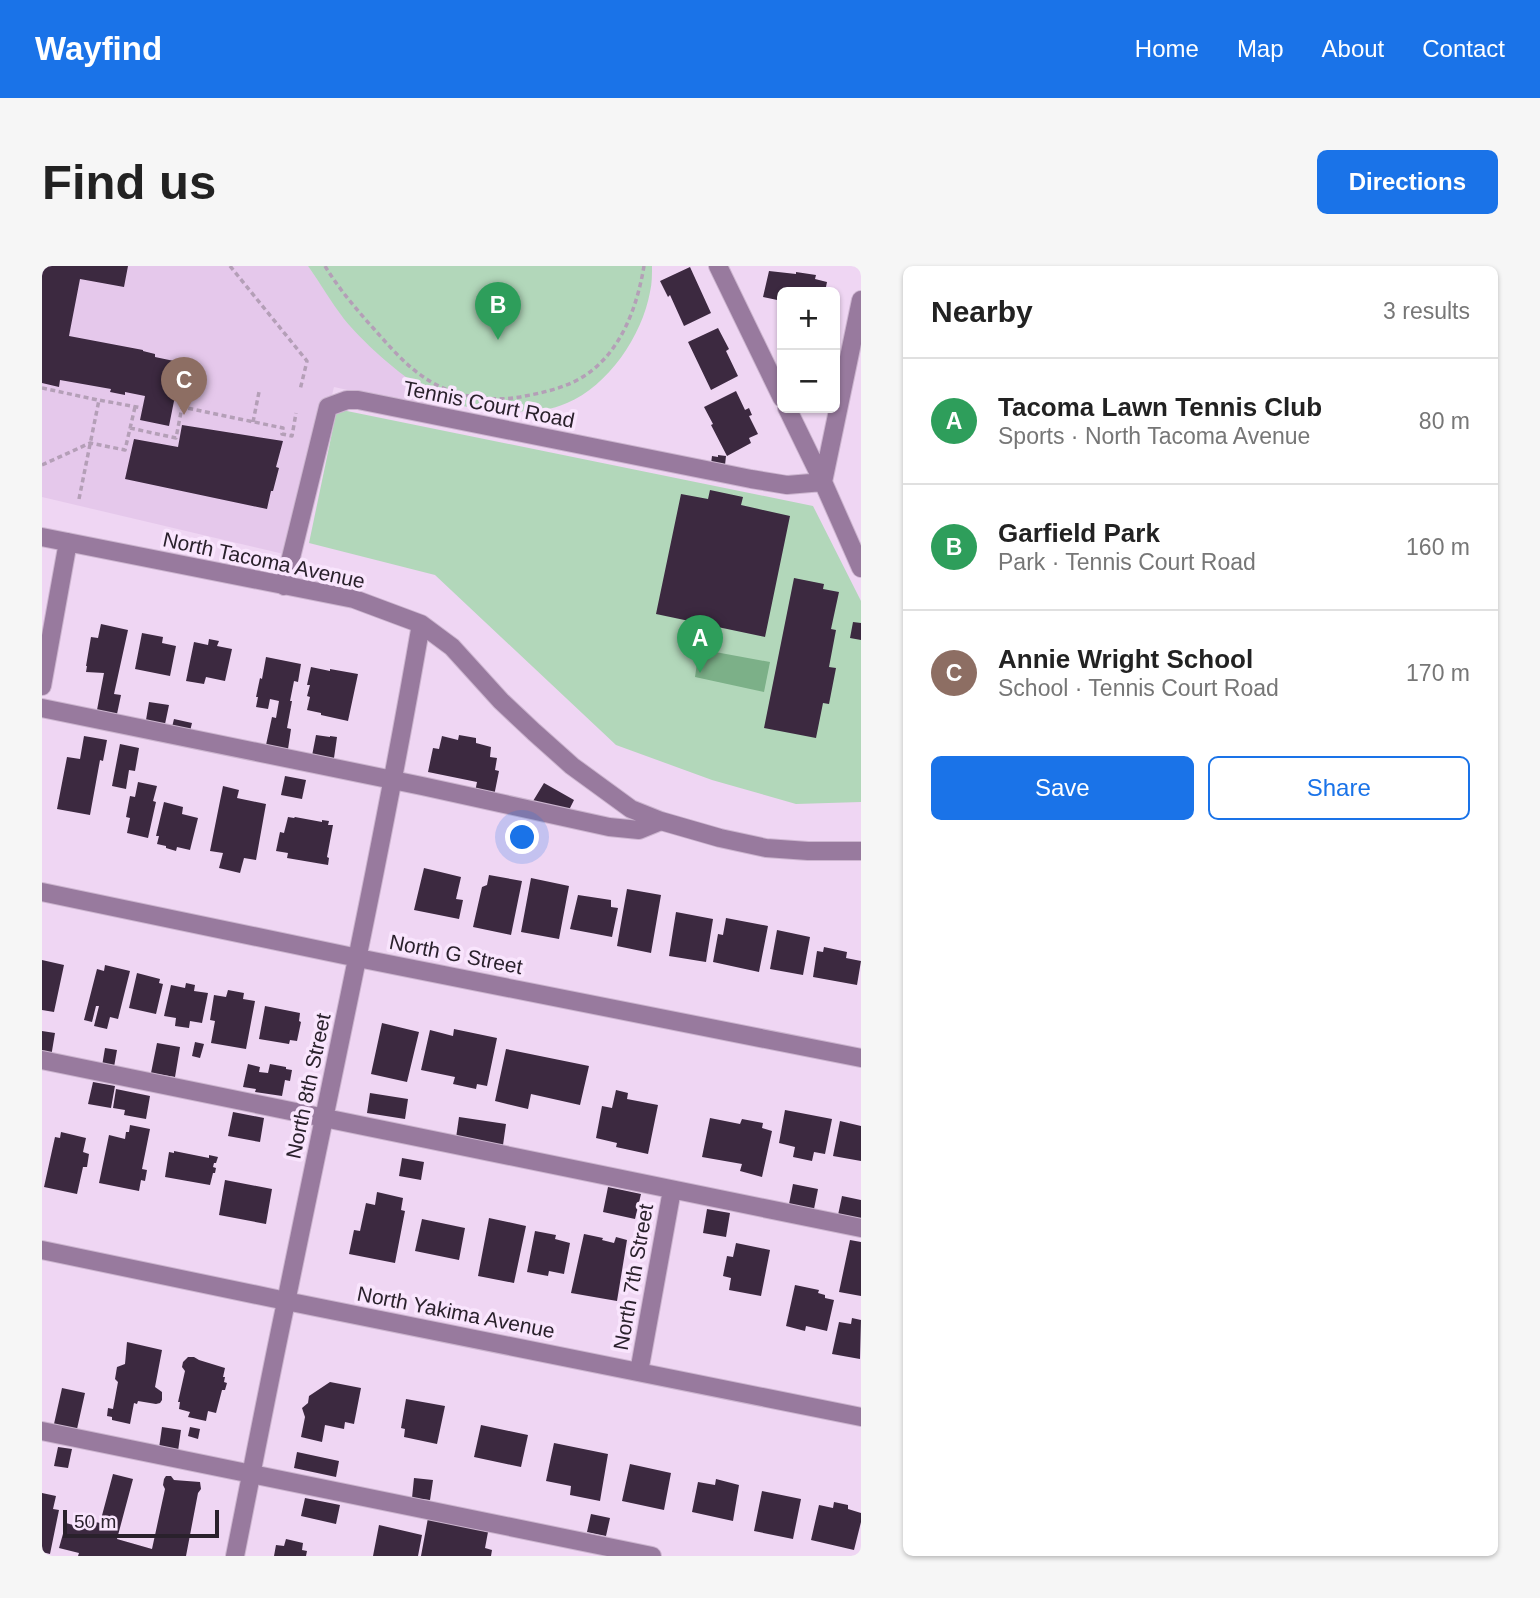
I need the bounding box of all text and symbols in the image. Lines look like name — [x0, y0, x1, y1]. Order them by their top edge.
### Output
text: Wayfind — [35, 30, 162, 67]
text: Home — [1135, 35, 1199, 62]
text: Map — [1237, 35, 1284, 62]
text: About — [1322, 35, 1384, 62]
text: Contact — [1422, 35, 1505, 62]
button: Directions — [1317, 150, 1498, 214]
text: Find us — [42, 155, 216, 209]
pin: B — [475, 282, 521, 340]
map controls — [777, 287, 840, 413]
button: + — [777, 287, 840, 350]
text: Nearby — [931, 295, 1033, 328]
text: 3 results — [1383, 298, 1470, 324]
button: − — [777, 350, 840, 413]
pin: C — [161, 357, 207, 415]
street label: Tennis Court Road — [401, 376, 577, 432]
text: Tacoma Lawn Tennis Club — [998, 392, 1322, 422]
text: A — [946, 408, 962, 434]
text: 80 m — [1419, 408, 1470, 434]
text: Sports · North Tacoma Avenue — [998, 423, 1310, 449]
text: Garfield Park — [998, 518, 1160, 548]
street label: North Tacoma Avenue — [161, 527, 367, 593]
text: B — [946, 534, 962, 560]
text: 160 m — [1406, 534, 1470, 560]
text: Park · Tennis Court Road — [998, 549, 1256, 575]
pin: A — [677, 615, 723, 673]
text: Annie Wright School — [998, 644, 1253, 674]
text: C — [946, 660, 962, 686]
text: 170 m — [1406, 660, 1470, 686]
text: School · Tennis Court Road — [998, 675, 1279, 701]
button: Save — [931, 756, 1194, 820]
button: Share — [1208, 756, 1470, 820]
your location — [505, 820, 539, 854]
street label: North G Street — [387, 930, 525, 978]
street label: North 8th Street — [281, 1011, 335, 1161]
street label: North 7th Street — [609, 1202, 657, 1352]
street label: North Yakima Avenue — [355, 1282, 557, 1342]
scale bar — [63, 1507, 219, 1539]
text: 50 m — [74, 1511, 116, 1532]

